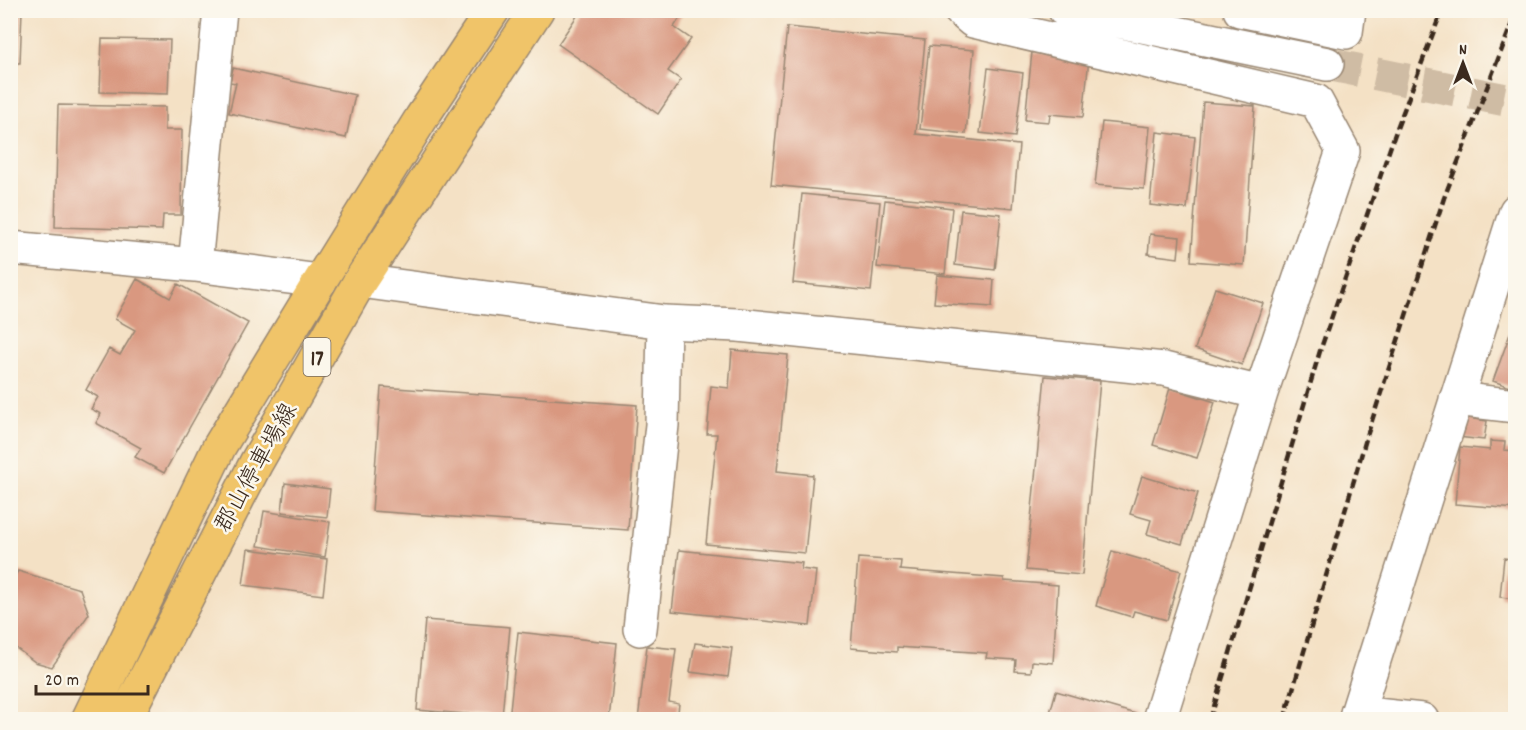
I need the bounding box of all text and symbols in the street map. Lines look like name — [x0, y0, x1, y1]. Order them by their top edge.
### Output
north arrow — [1433, 33, 1493, 93]
text: N — [1459, 39, 1467, 62]
road number: 17 — [304, 338, 330, 376]
street label: 郡山停車場線 — [208, 397, 307, 540]
scale bar — [36, 658, 148, 696]
text: 20 m — [45, 669, 79, 694]

